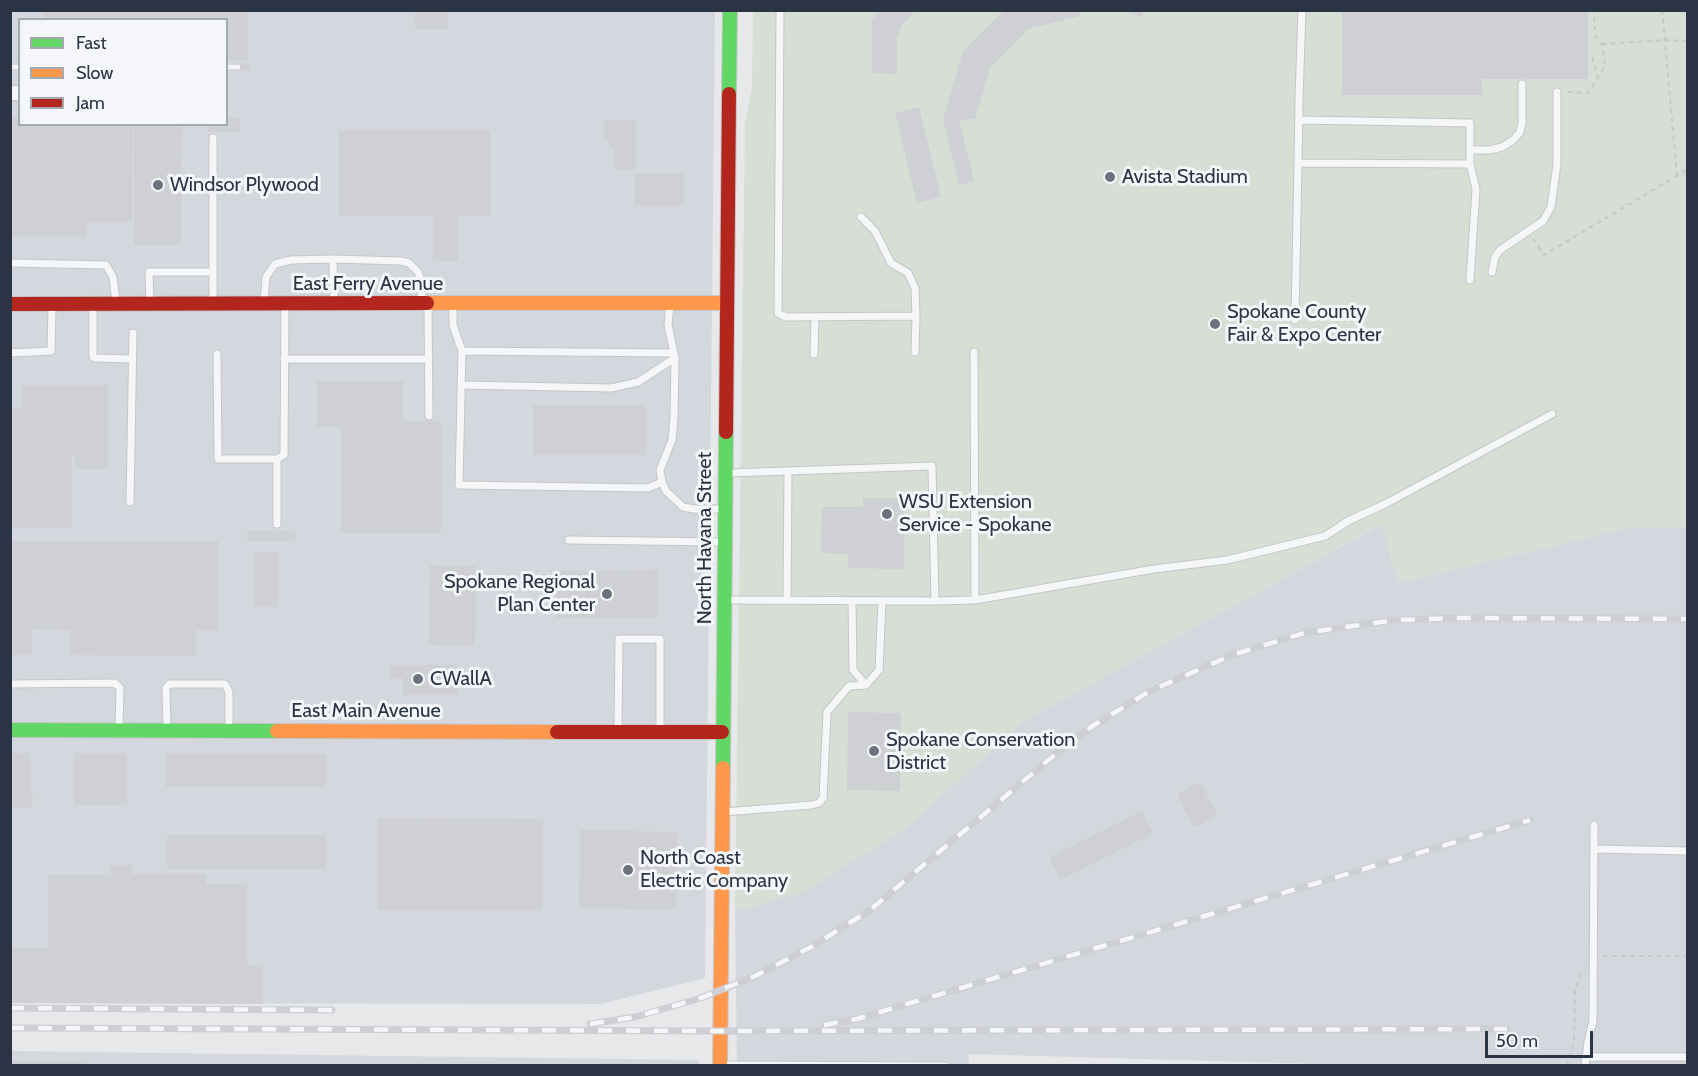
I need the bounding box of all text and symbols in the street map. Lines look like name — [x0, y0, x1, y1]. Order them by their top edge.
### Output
legend — [18, 18, 228, 126]
text: Fast — [76, 32, 107, 54]
text: Slow — [76, 62, 113, 84]
text: Jam — [76, 92, 105, 114]
place label: Avista Stadium — [1122, 165, 1248, 189]
marker: Avista Stadium — [1103, 170, 1117, 184]
place label: Windsor Plywood — [170, 173, 319, 197]
marker: Windsor Plywood — [151, 178, 165, 192]
street label: East Ferry Avenue — [293, 272, 443, 296]
place label: Spokane County Fair & Expo Center — [1227, 300, 1381, 347]
marker: Spokane County Fair & Expo Center — [1208, 317, 1222, 331]
street label: North Havana Street — [693, 452, 717, 624]
place label: WSU Extension Service - Spokane — [899, 490, 1052, 537]
marker: WSU Extension Service - Spokane — [880, 507, 894, 521]
place label: Spokane Regional Plan Center — [444, 570, 595, 617]
marker: Spokane Regional Plan Center — [600, 587, 614, 601]
place label: CWallA — [430, 667, 492, 691]
marker: CWallA — [411, 672, 425, 686]
street label: East Main Avenue — [291, 699, 441, 723]
place label: Spokane Conservation District — [886, 728, 1075, 775]
marker: Spokane Conservation District — [867, 744, 881, 758]
place label: North Coast Electric Company — [640, 846, 788, 893]
marker: North Coast Electric Company — [621, 863, 635, 877]
scale bar — [1488, 1019, 1596, 1057]
text: 50 m — [1496, 1030, 1538, 1052]

